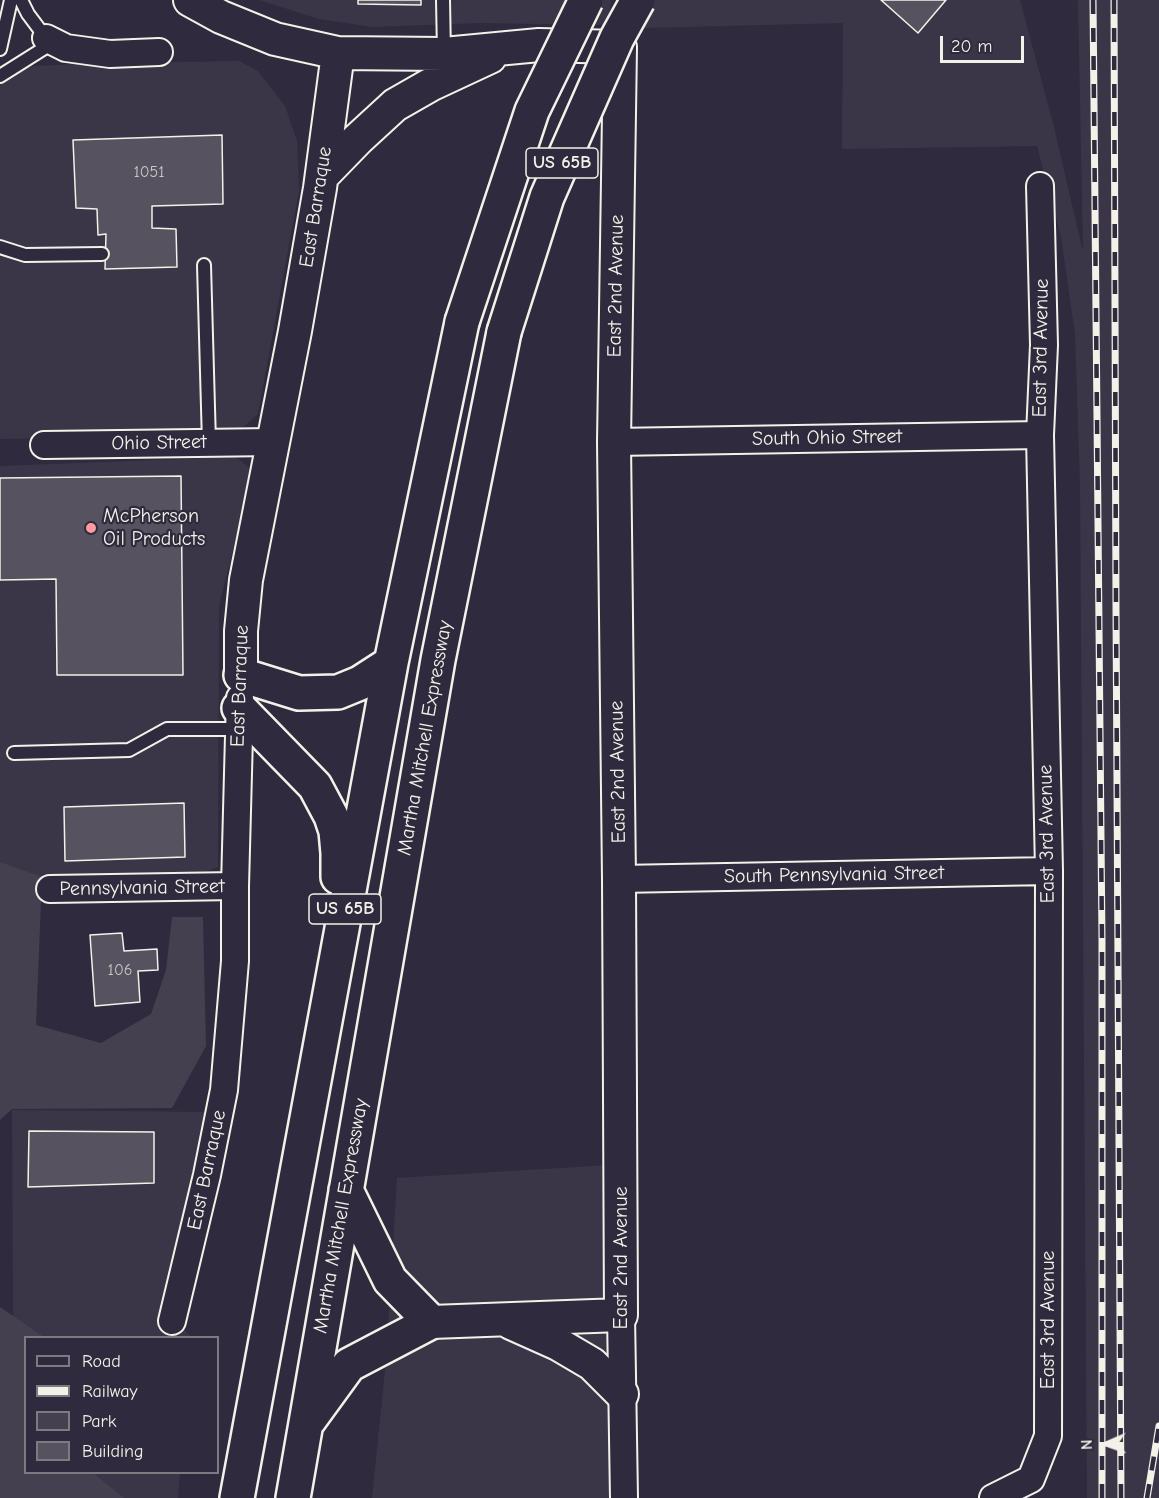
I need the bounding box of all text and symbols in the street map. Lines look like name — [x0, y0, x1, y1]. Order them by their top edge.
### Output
scale bar — [943, 24, 1027, 62]
text: 20 m — [951, 36, 992, 57]
street label: East Barraque — [295, 145, 337, 269]
road number: US 65B — [526, 148, 598, 178]
house number: 1051 — [133, 162, 165, 182]
street label: East 2nd Avenue — [603, 214, 629, 358]
street label: East 3rd Avenue — [1028, 278, 1054, 418]
street label: South Ohio Street — [752, 425, 902, 451]
street label: Ohio Street — [111, 430, 207, 456]
place label: McPherson Oil Products — [103, 504, 205, 551]
marker: McPherson Oil Products — [84, 521, 98, 535]
street label: Martha Mitchell Expressway — [393, 619, 457, 857]
street label: East Barraque — [226, 625, 254, 747]
street label: East 2nd Avenue — [605, 700, 631, 844]
street label: East 3rd Avenue — [1034, 764, 1060, 904]
street label: South Pennsylvania Street — [724, 861, 944, 889]
street label: Pennsylvania Street — [59, 875, 225, 901]
road number: US 65B — [309, 894, 381, 924]
house number: 106 — [108, 960, 132, 980]
street label: Martha Mitchell Expressway — [309, 1097, 373, 1335]
street label: East Barraque — [183, 1108, 231, 1232]
street label: East 2nd Avenue — [609, 1187, 633, 1329]
street label: East 3rd Avenue — [1036, 1251, 1060, 1389]
legend — [24, 1336, 219, 1474]
text: Road — [82, 1351, 121, 1372]
text: Railway — [82, 1381, 138, 1402]
text: Park — [82, 1411, 116, 1432]
north arrow — [1075, 1414, 1135, 1474]
text: N — [1078, 1439, 1096, 1450]
text: Building — [82, 1441, 144, 1462]

